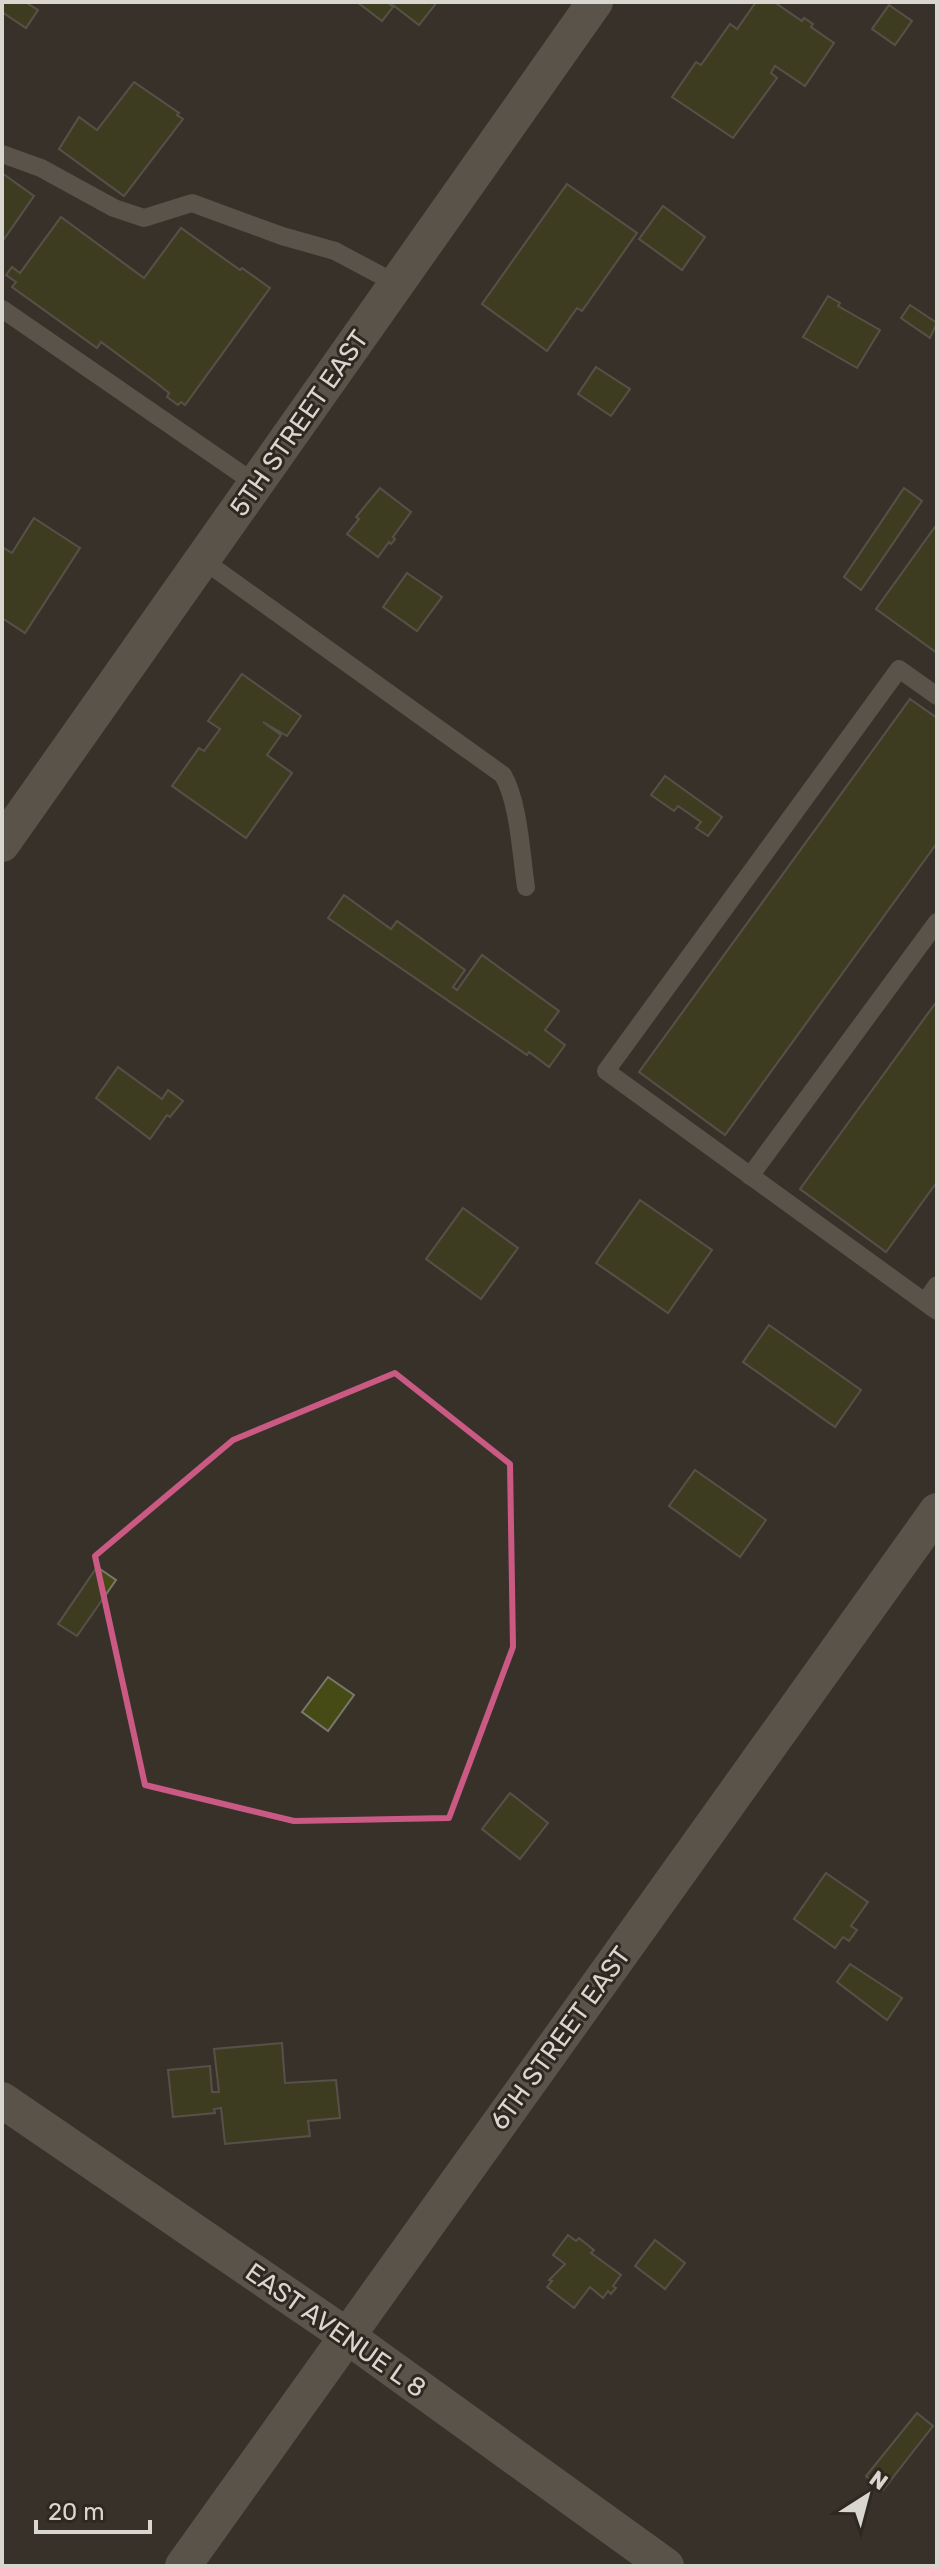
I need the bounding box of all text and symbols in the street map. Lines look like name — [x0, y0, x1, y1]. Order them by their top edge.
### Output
street label: 5TH STREET EAST — [224, 324, 375, 522]
street label: 6TH STREET EAST — [484, 1941, 637, 2136]
street label: EAST AVENUE L 8 — [239, 2257, 432, 2404]
north arrow — [827, 2456, 907, 2536]
text: N — [864, 2465, 893, 2496]
scale bar — [36, 2484, 150, 2534]
text: 20 m — [48, 2498, 105, 2526]

